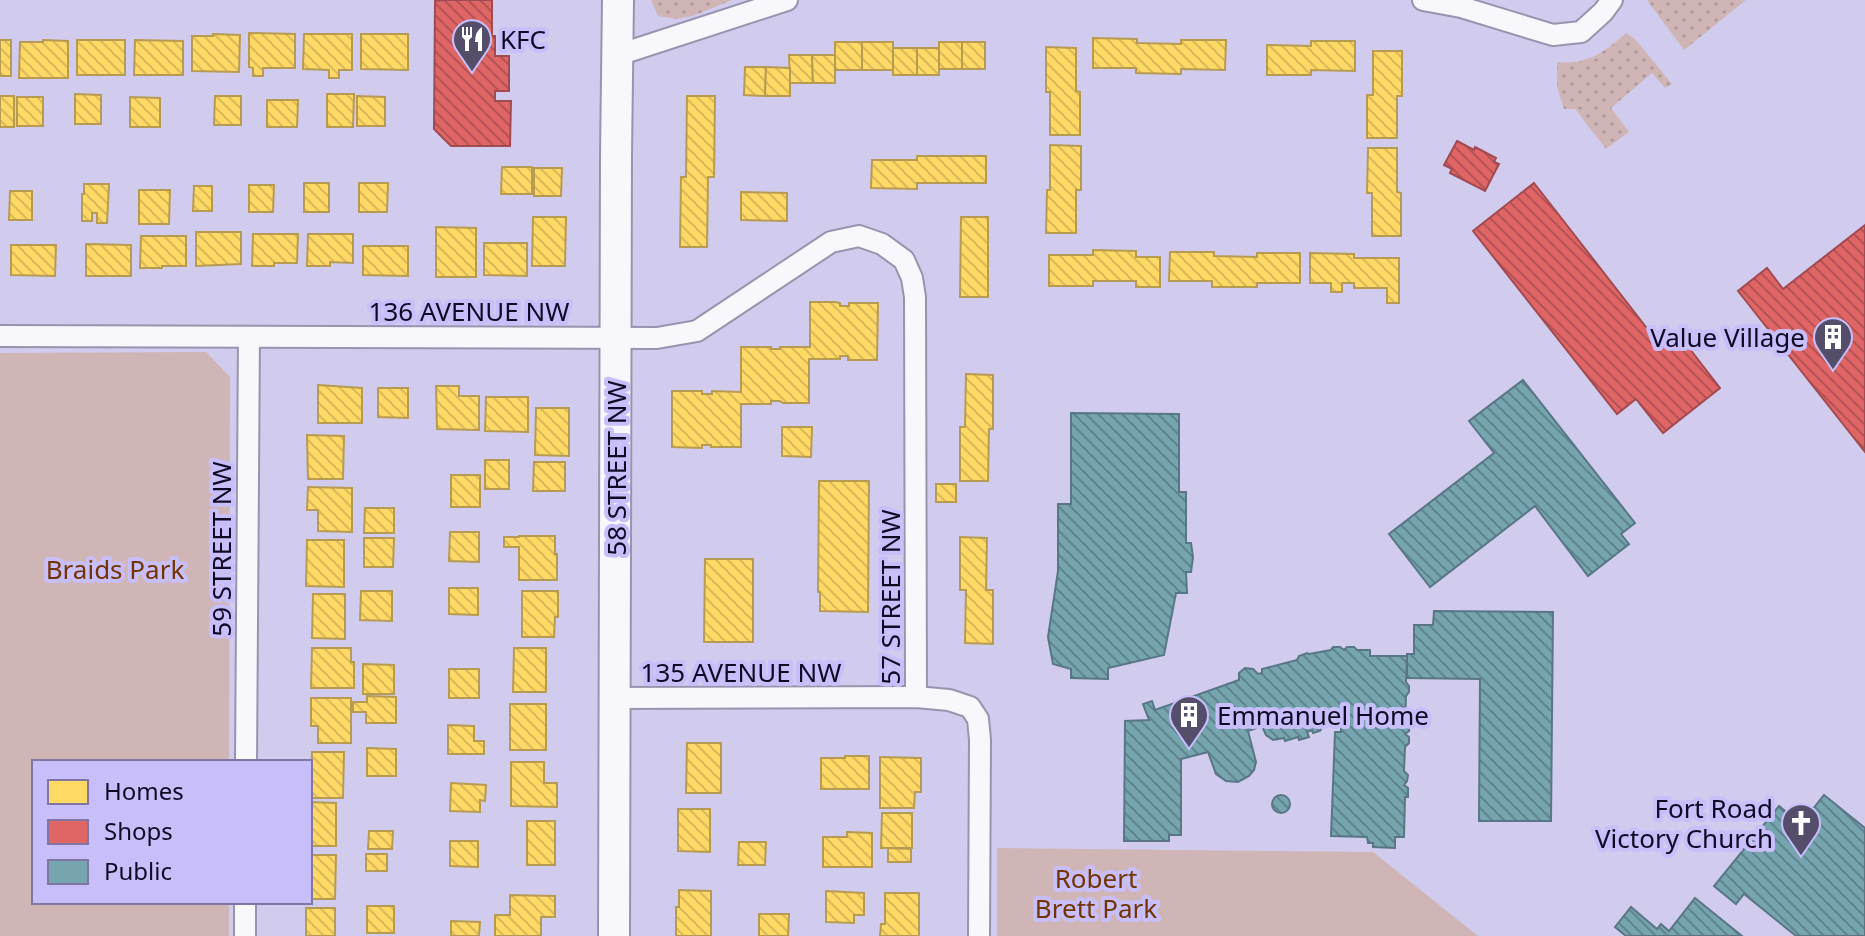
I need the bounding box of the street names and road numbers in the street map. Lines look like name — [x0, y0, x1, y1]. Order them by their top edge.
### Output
street label: 136 AVENUE NW — [369, 293, 569, 329]
street label: 58 STREET NW — [598, 380, 634, 556]
street label: 59 STREET NW — [203, 461, 239, 637]
street label: 57 STREET NW — [872, 509, 908, 685]
street label: 135 AVENUE NW — [641, 654, 841, 690]

